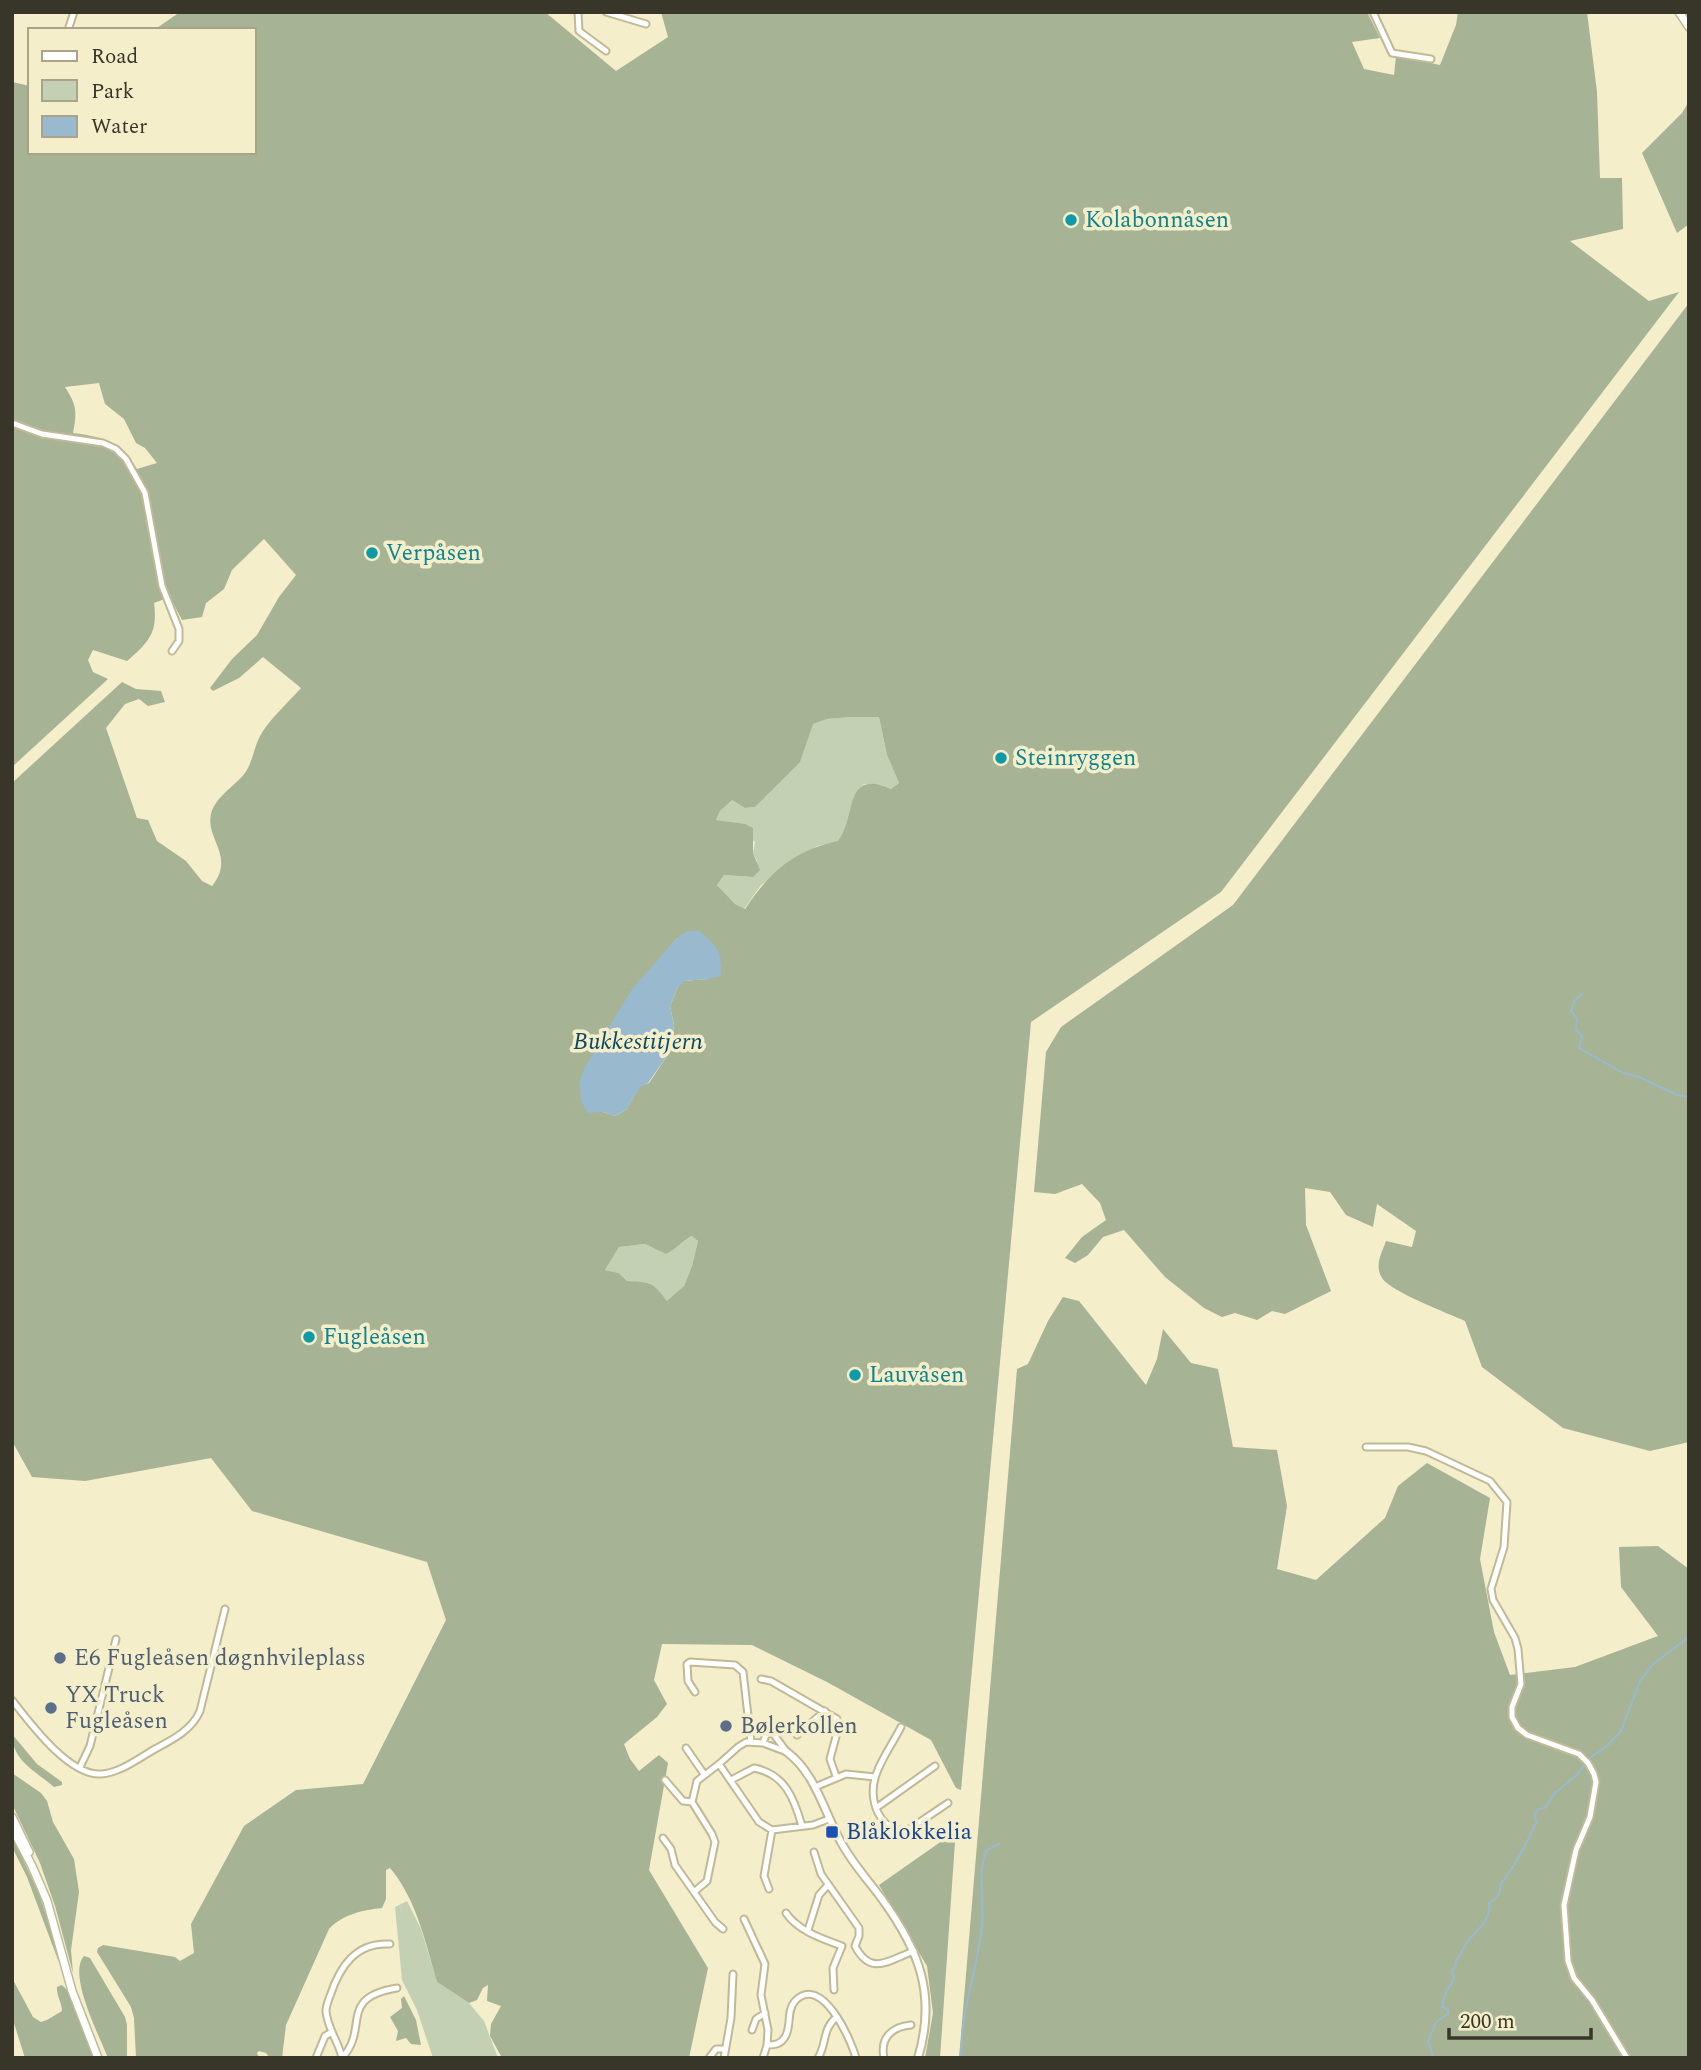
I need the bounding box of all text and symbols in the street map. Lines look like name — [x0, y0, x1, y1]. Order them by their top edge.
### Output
legend — [28, 28, 256, 154]
text: Road — [91, 41, 138, 73]
text: Park — [91, 76, 135, 108]
text: Water — [91, 111, 147, 143]
place label: Kolabonnåsen — [1085, 203, 1229, 238]
marker: Kolabonnåsen — [1063, 212, 1079, 228]
place label: Verpåsen — [386, 536, 481, 571]
marker: Verpåsen — [364, 545, 380, 561]
place label: Steinryggen — [1015, 741, 1136, 776]
marker: Steinryggen — [993, 750, 1009, 766]
water label: Bukkestitjern — [573, 1024, 703, 1060]
place label: Fugleåsen — [323, 1320, 426, 1355]
marker: Fugleåsen — [301, 1329, 317, 1345]
place label: Lauvåsen — [869, 1358, 964, 1393]
marker: Lauvåsen — [847, 1367, 863, 1383]
place label: E6 Fugleåsen døgnhvileplass — [74, 1641, 366, 1676]
marker: E6 Fugleåsen døgnhvileplass — [52, 1650, 68, 1666]
place label: YX Truck Fugleåsen — [65, 1678, 168, 1739]
marker: YX Truck Fugleåsen — [43, 1700, 59, 1716]
place label: Bølerkollen — [740, 1709, 858, 1744]
marker: Bølerkollen — [718, 1718, 734, 1734]
place label: Blåklokkelia — [846, 1815, 972, 1850]
marker: Blåklokkelia — [824, 1824, 840, 1840]
scale bar — [1449, 1996, 1591, 2040]
text: 200 m — [1460, 2006, 1515, 2038]

